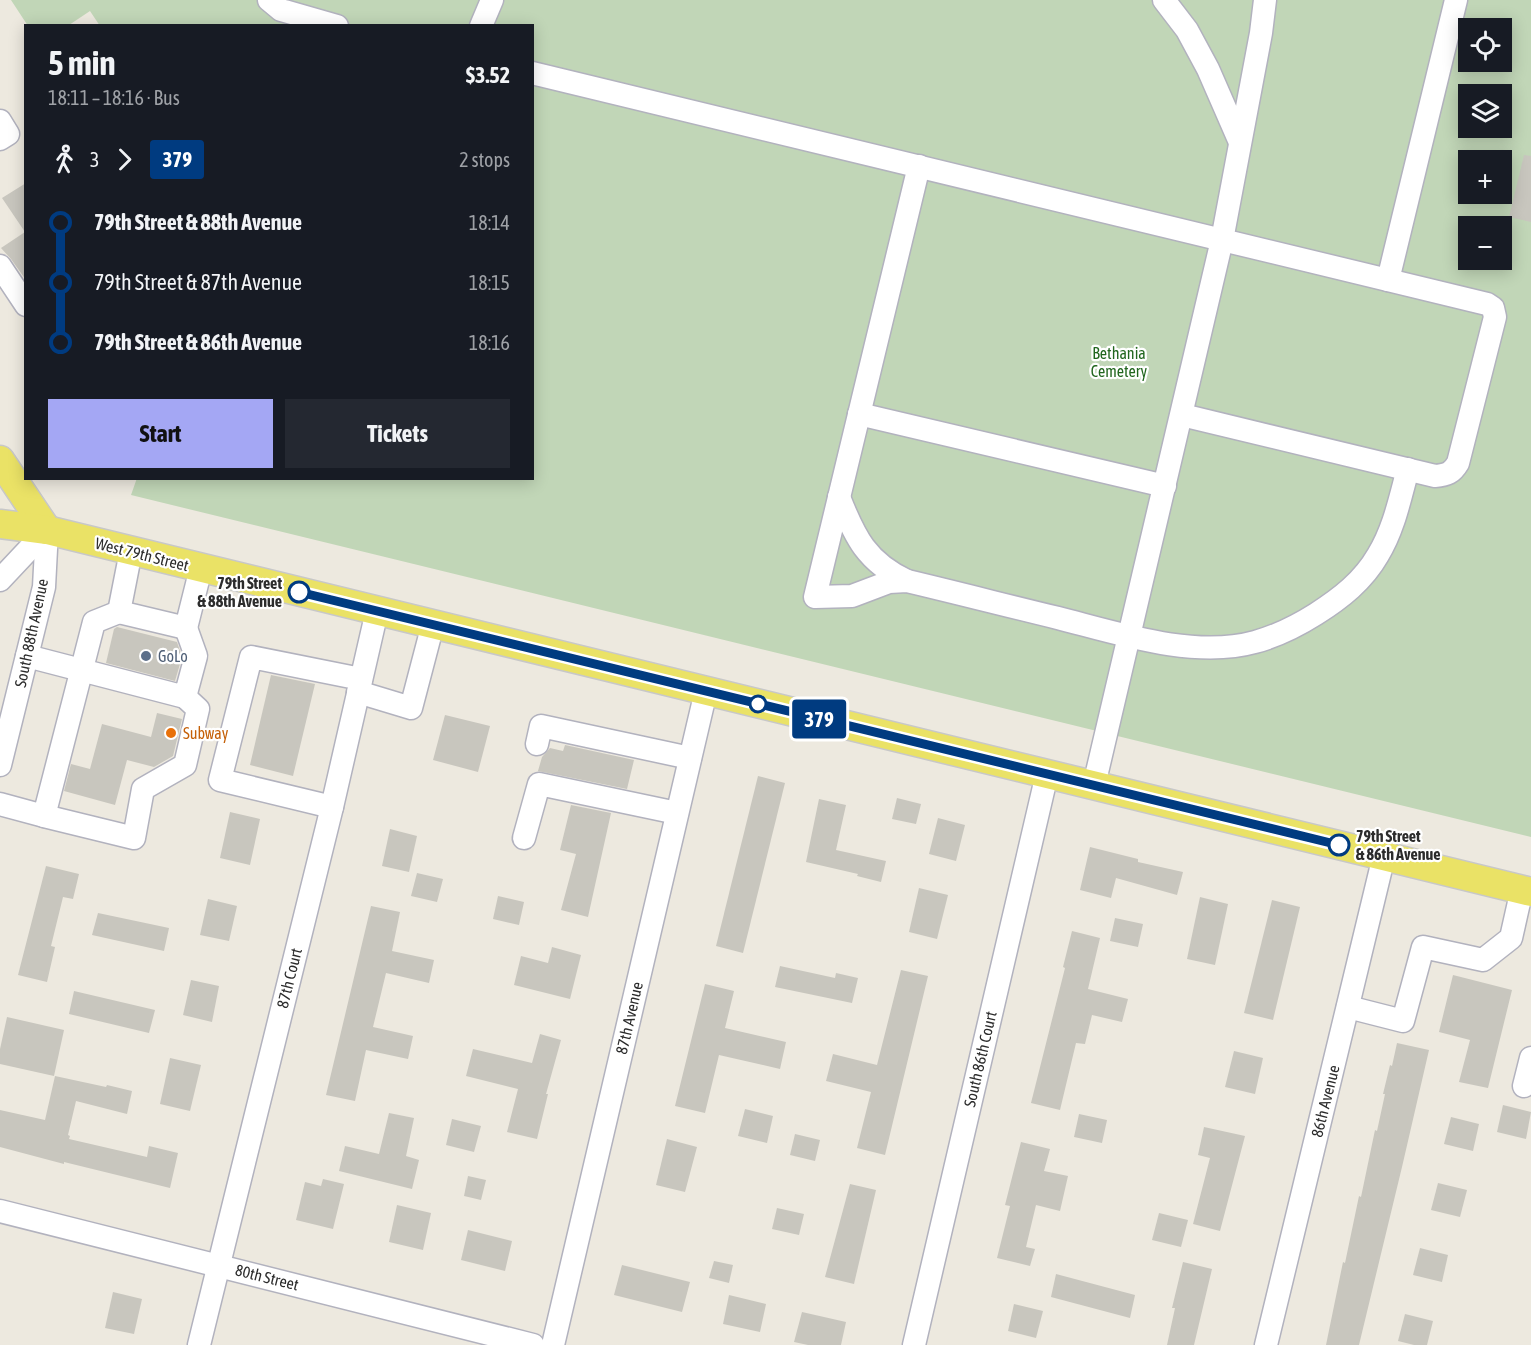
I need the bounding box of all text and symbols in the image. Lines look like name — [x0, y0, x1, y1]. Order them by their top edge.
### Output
map controls — [1458, 18, 1512, 270]
button: locate — [1458, 18, 1512, 72]
text: 5 min — [48, 44, 115, 82]
text: $3.52 — [466, 62, 510, 88]
button: layers — [1458, 84, 1512, 138]
text: 18:11 – 18:16 · Bus — [48, 86, 180, 109]
icon: walk — [48, 143, 81, 176]
icon: forward — [108, 143, 141, 176]
text: 379 — [162, 147, 192, 171]
text: 3 — [90, 148, 99, 171]
text: 2 stops — [459, 148, 510, 171]
button: + — [1458, 150, 1512, 204]
text: 79th Street & 88th Avenue — [94, 209, 302, 235]
text: 18:14 — [469, 211, 510, 234]
button: − — [1458, 216, 1512, 270]
text: 79th Street & 87th Avenue — [94, 269, 302, 295]
text: 18:15 — [469, 271, 510, 294]
text: 79th Street & 86th Avenue — [94, 329, 302, 355]
text: 18:16 — [469, 331, 510, 354]
park label: Bethania Cemetery — [1091, 344, 1148, 381]
button: Start — [48, 399, 273, 468]
button: Tickets — [285, 399, 510, 468]
street label: West 79th Street — [93, 534, 191, 574]
place label: 79th Street & 88th Avenue — [198, 574, 282, 610]
street label: South 88th Avenue — [11, 577, 51, 689]
marker: 79th Street & 88th Avenue — [288, 581, 310, 603]
place label: GoLo — [158, 647, 188, 665]
marker: GoLo — [139, 649, 153, 663]
unlabelled marker — [749, 695, 767, 713]
line badge: 379 — [784, 700, 854, 738]
text: 379 — [804, 707, 834, 731]
place label: Subway — [183, 724, 229, 743]
marker: Subway — [164, 726, 178, 740]
place label: 79th Street & 86th Avenue — [1356, 827, 1440, 863]
marker: 79th Street & 86th Avenue — [1328, 834, 1350, 856]
street label: 87th Court — [273, 946, 305, 1010]
street label: 87th Avenue — [612, 980, 646, 1056]
street label: South 86th Court — [960, 1009, 1000, 1109]
street label: 86th Avenue — [1307, 1063, 1343, 1139]
street label: 80th Street — [233, 1260, 301, 1294]

